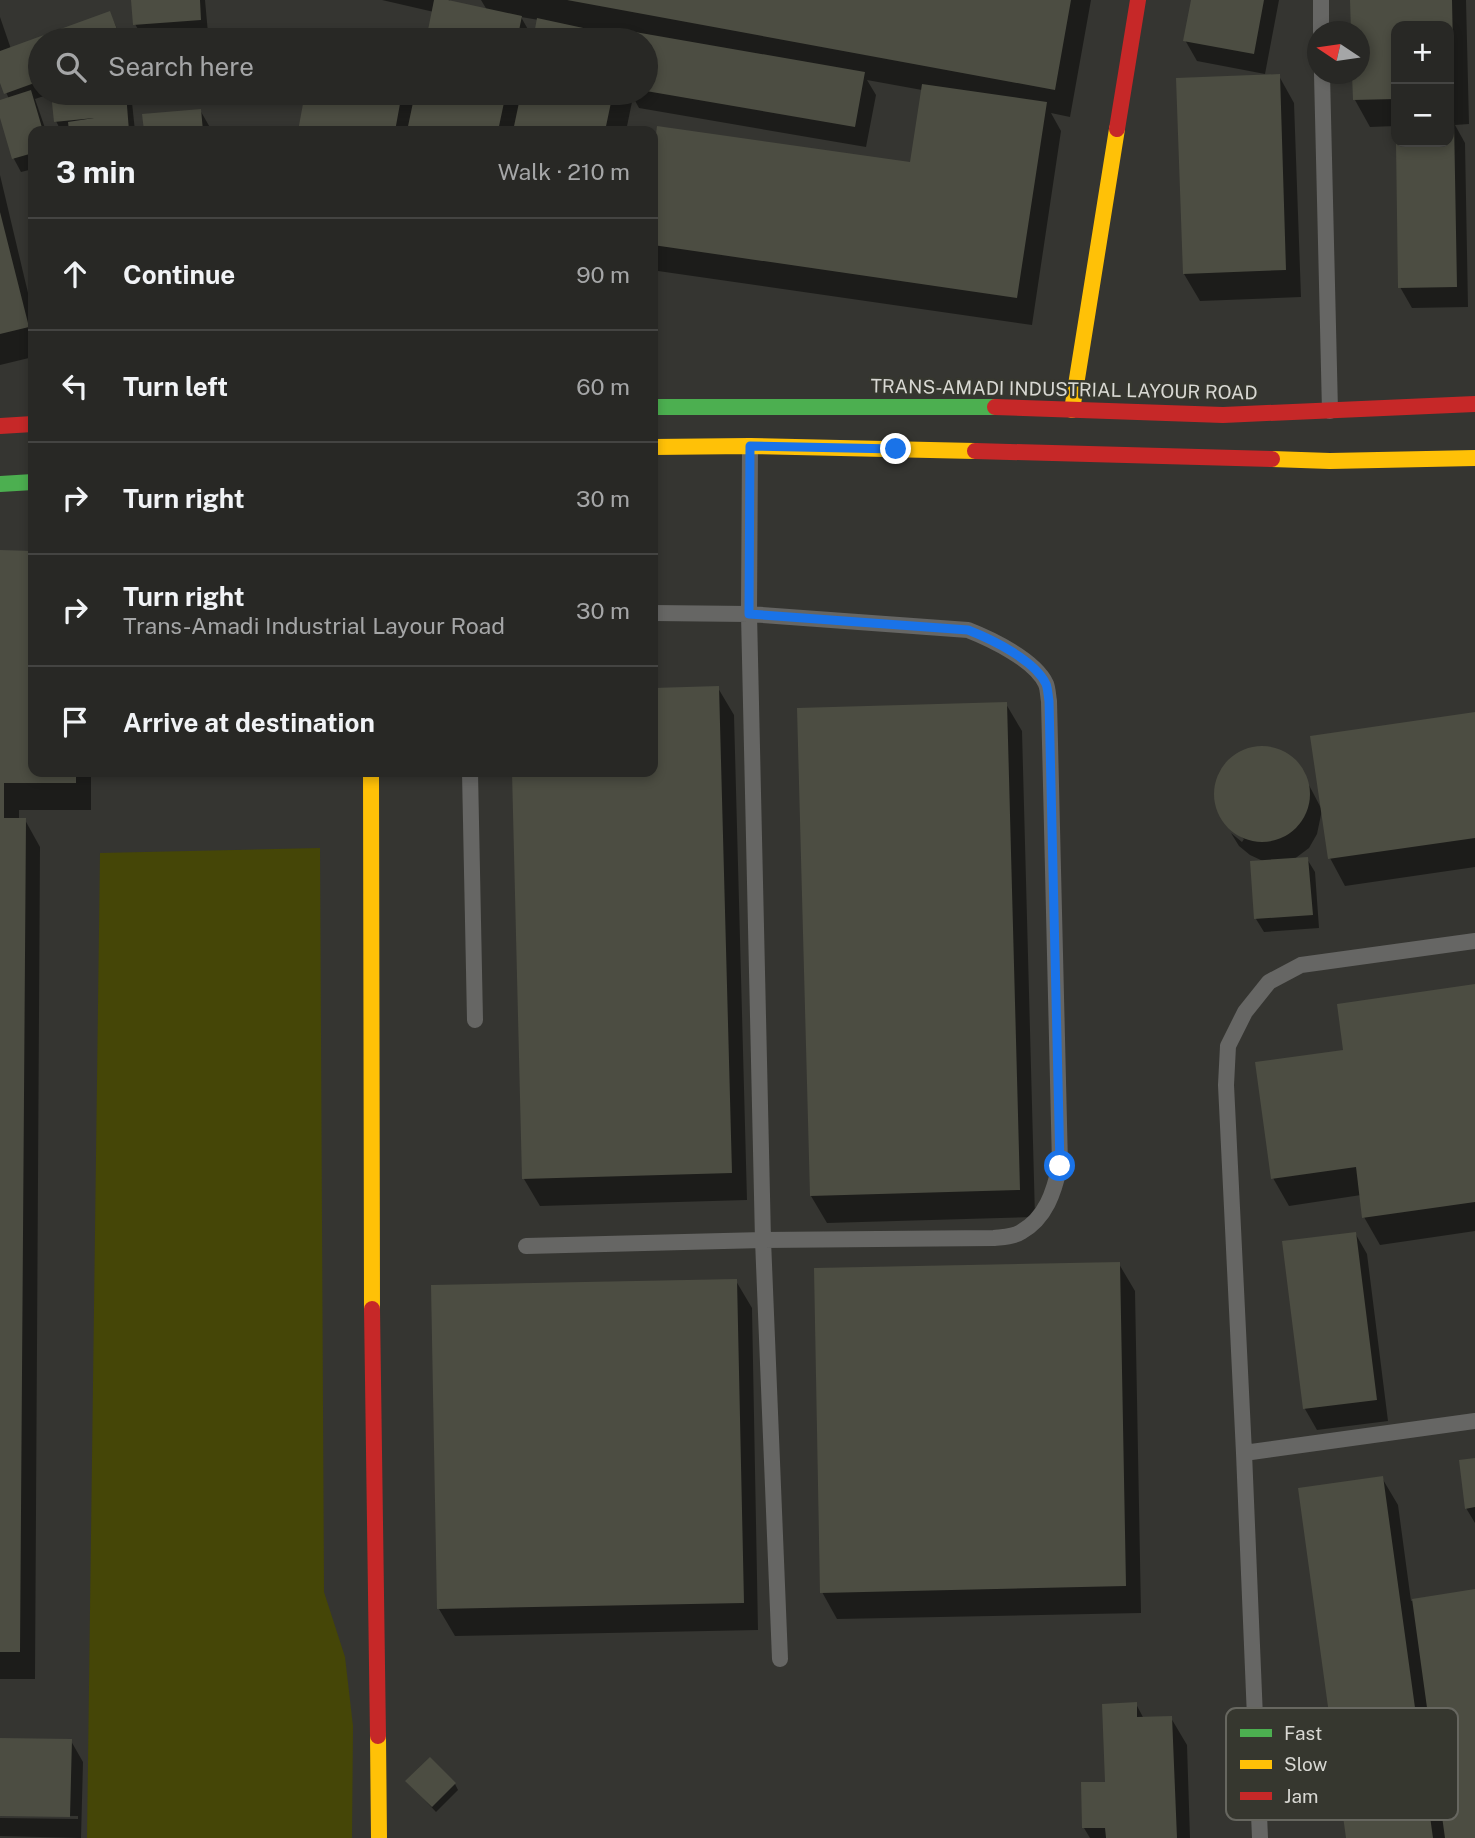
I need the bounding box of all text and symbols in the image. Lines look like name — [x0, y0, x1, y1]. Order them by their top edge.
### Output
north arrow — [1307, 21, 1370, 84]
map controls — [1391, 21, 1454, 147]
button: + — [1391, 21, 1454, 84]
search box — [28, 28, 658, 105]
icon: search — [52, 48, 90, 86]
text: Search here — [108, 51, 254, 82]
button: − — [1391, 84, 1454, 147]
text: 3 min — [56, 154, 135, 190]
text: Walk · 210 m — [498, 158, 630, 185]
icon: ahead — [56, 255, 94, 293]
text: Continue — [123, 259, 235, 290]
text: 90 m — [576, 261, 630, 288]
icon: left — [56, 367, 94, 405]
text: Turn left — [123, 371, 228, 402]
text: 60 m — [576, 373, 630, 400]
street label: TRANS-AMADI INDUSTRIAL LAYOUR ROAD — [870, 375, 1258, 403]
route end — [880, 433, 911, 464]
icon: right — [56, 479, 94, 517]
text: Turn right — [123, 483, 245, 514]
text: 30 m — [576, 485, 630, 512]
text: Turn right — [123, 581, 245, 612]
icon: right — [56, 591, 94, 629]
text: 30 m — [576, 597, 630, 624]
text: Trans-Amadi Industrial Layour Road — [123, 612, 505, 639]
icon: arrive — [56, 703, 94, 741]
text: Arrive at destination — [123, 707, 375, 738]
route start — [1044, 1150, 1075, 1181]
legend — [1226, 1708, 1458, 1820]
text: Fast — [1284, 1722, 1322, 1744]
text: Slow — [1284, 1753, 1328, 1775]
text: Jam — [1284, 1785, 1318, 1807]

